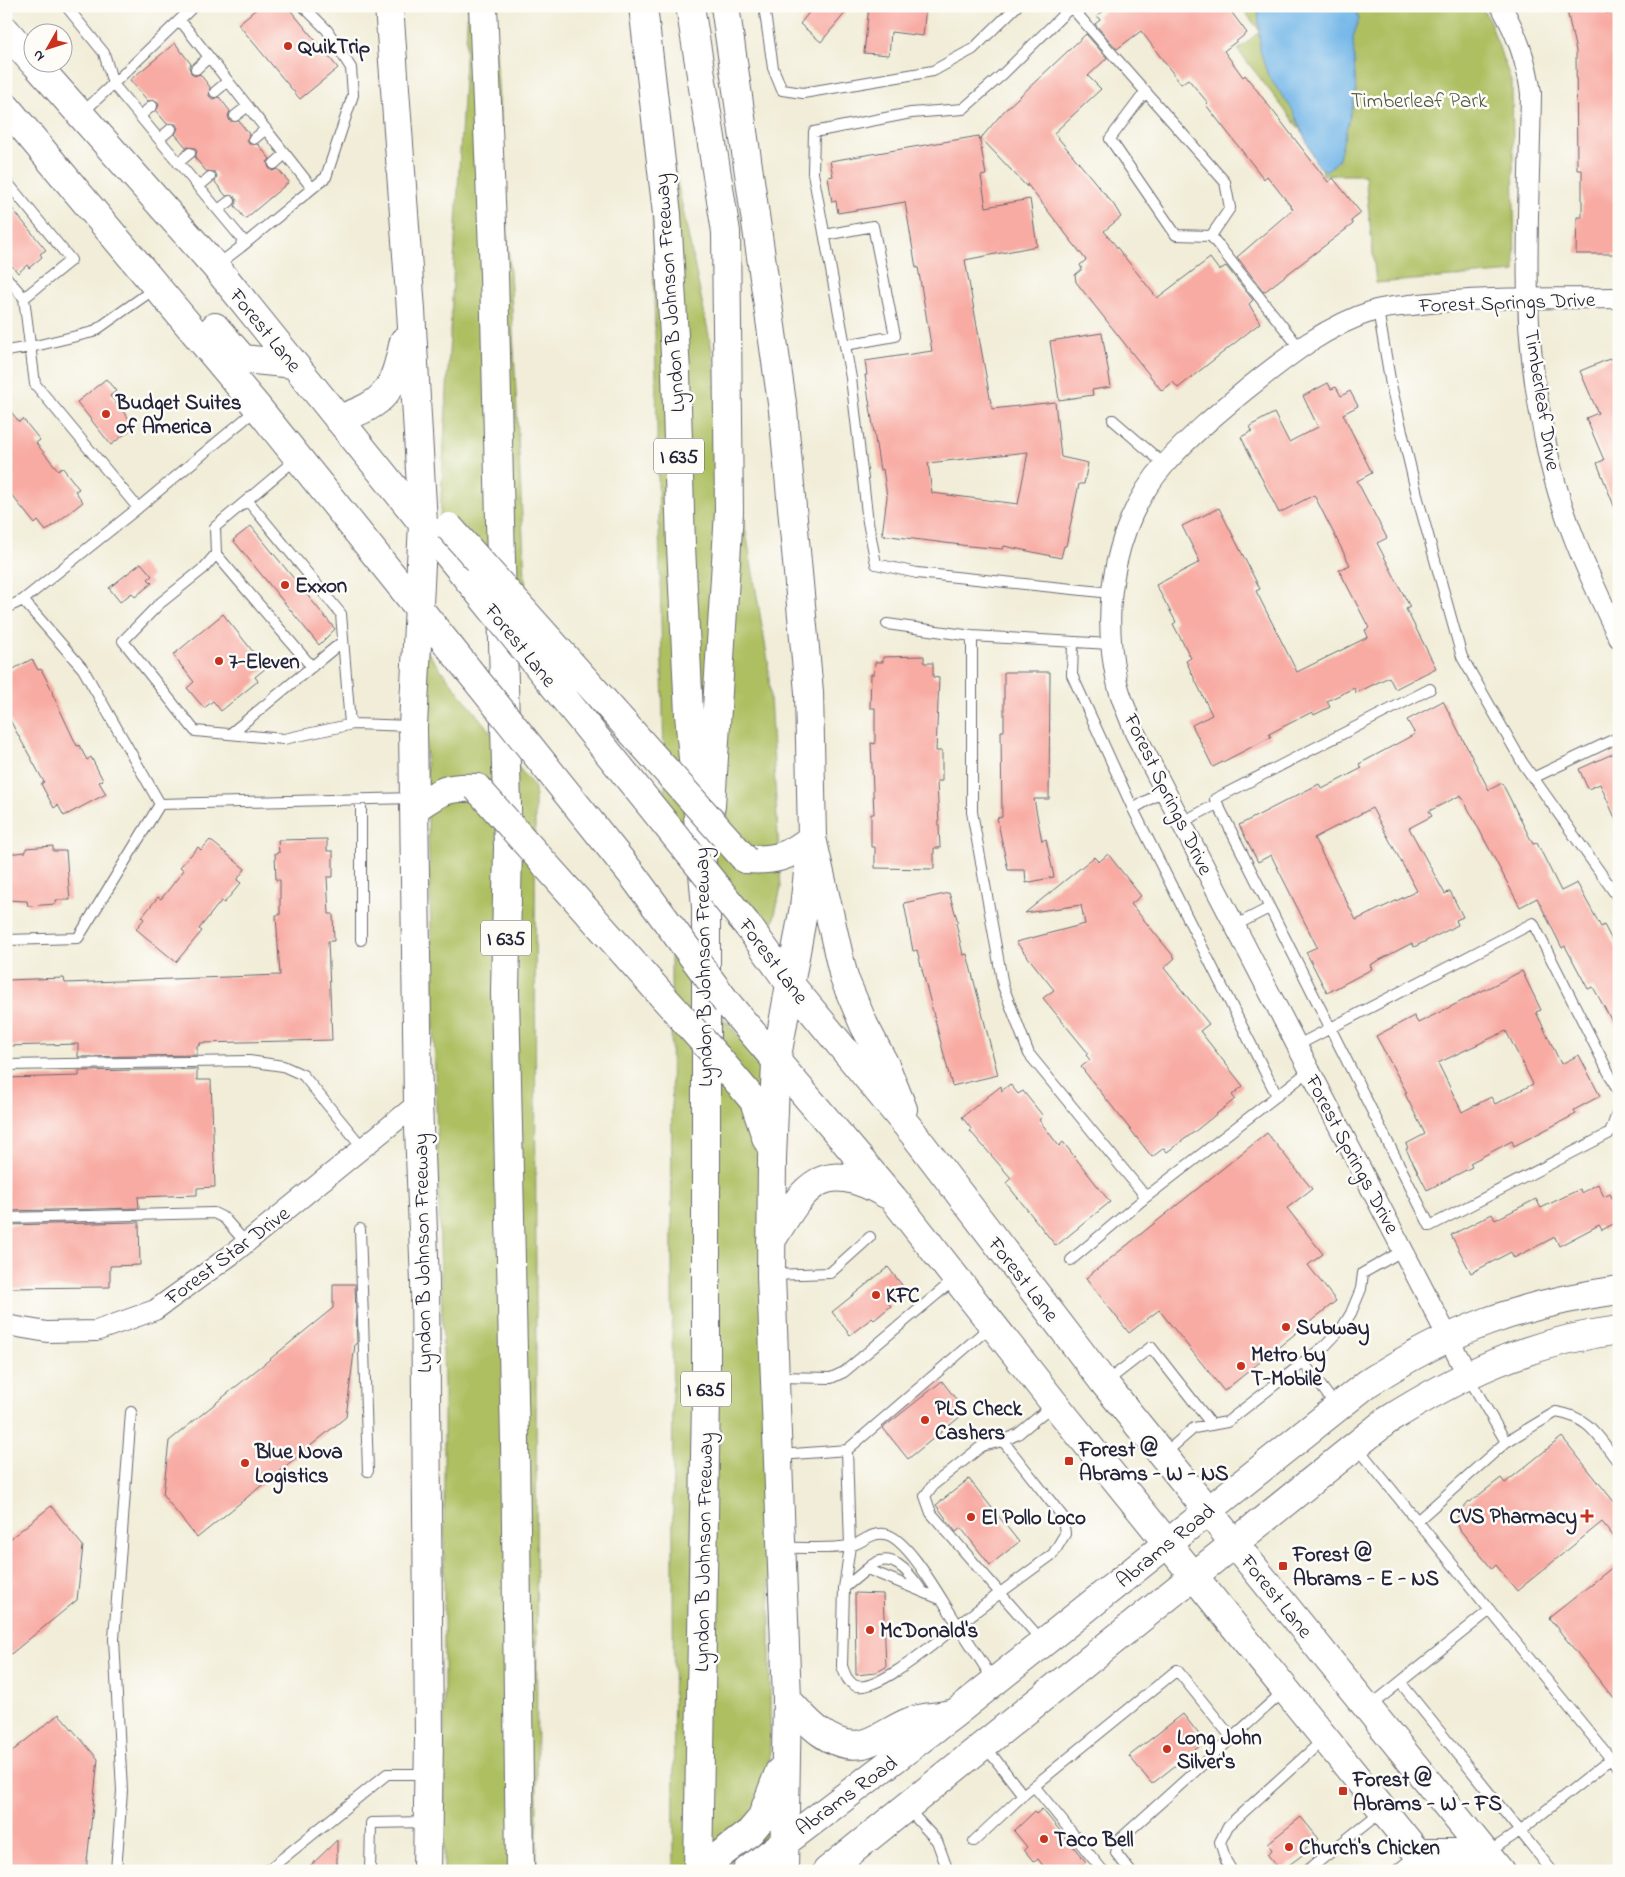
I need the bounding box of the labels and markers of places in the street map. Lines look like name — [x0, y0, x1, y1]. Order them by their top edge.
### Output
place label: QuikTrip — [298, 33, 370, 63]
marker: QuikTrip — [282, 40, 294, 52]
place label: Budget Suites of America — [115, 389, 242, 443]
marker: Budget Suites of America — [100, 408, 112, 420]
place label: Exxon — [295, 572, 347, 602]
marker: Exxon — [279, 579, 291, 591]
place label: 7-Eleven — [229, 648, 300, 678]
marker: 7-Eleven — [213, 655, 225, 667]
place label: KFC — [886, 1282, 920, 1312]
marker: KFC — [870, 1289, 882, 1301]
place label: Subway — [1296, 1314, 1370, 1346]
marker: Subway — [1280, 1321, 1292, 1333]
place label: Metro by T-Mobile — [1251, 1341, 1326, 1395]
marker: Metro by T-Mobile — [1235, 1360, 1247, 1372]
place label: PLS Check Cashers — [935, 1395, 1023, 1449]
marker: PLS Check Cashers — [919, 1414, 931, 1426]
place label: Forest @ Abrams - W - NS — [1078, 1435, 1229, 1490]
place label: Blue Nova Logistics — [254, 1438, 343, 1494]
marker: Forest @ Abrams - W - NS — [1063, 1455, 1075, 1467]
marker: Blue Nova Logistics — [239, 1457, 251, 1469]
place label: CVS Pharmacy — [1450, 1503, 1577, 1535]
place label: El Pollo Loco — [981, 1504, 1086, 1534]
marker: CVS Pharmacy — [1581, 1510, 1593, 1522]
marker: El Pollo Loco — [965, 1511, 977, 1523]
place label: Forest @ Abrams - E - NS — [1292, 1540, 1440, 1595]
marker: Forest @ Abrams - E - NS — [1277, 1560, 1289, 1572]
place label: McDonald's — [880, 1617, 979, 1647]
marker: McDonald's — [864, 1624, 876, 1636]
place label: Long John Silver's — [1177, 1724, 1262, 1778]
marker: Long John Silver's — [1161, 1743, 1173, 1755]
place label: Forest @ Abrams - W - FS — [1352, 1765, 1502, 1820]
marker: Forest @ Abrams - W - FS — [1337, 1785, 1349, 1797]
place label: Taco Bell — [1054, 1826, 1134, 1856]
marker: Taco Bell — [1038, 1833, 1050, 1845]
place label: Church's Chicken — [1299, 1834, 1440, 1864]
marker: Church's Chicken — [1283, 1841, 1295, 1853]

